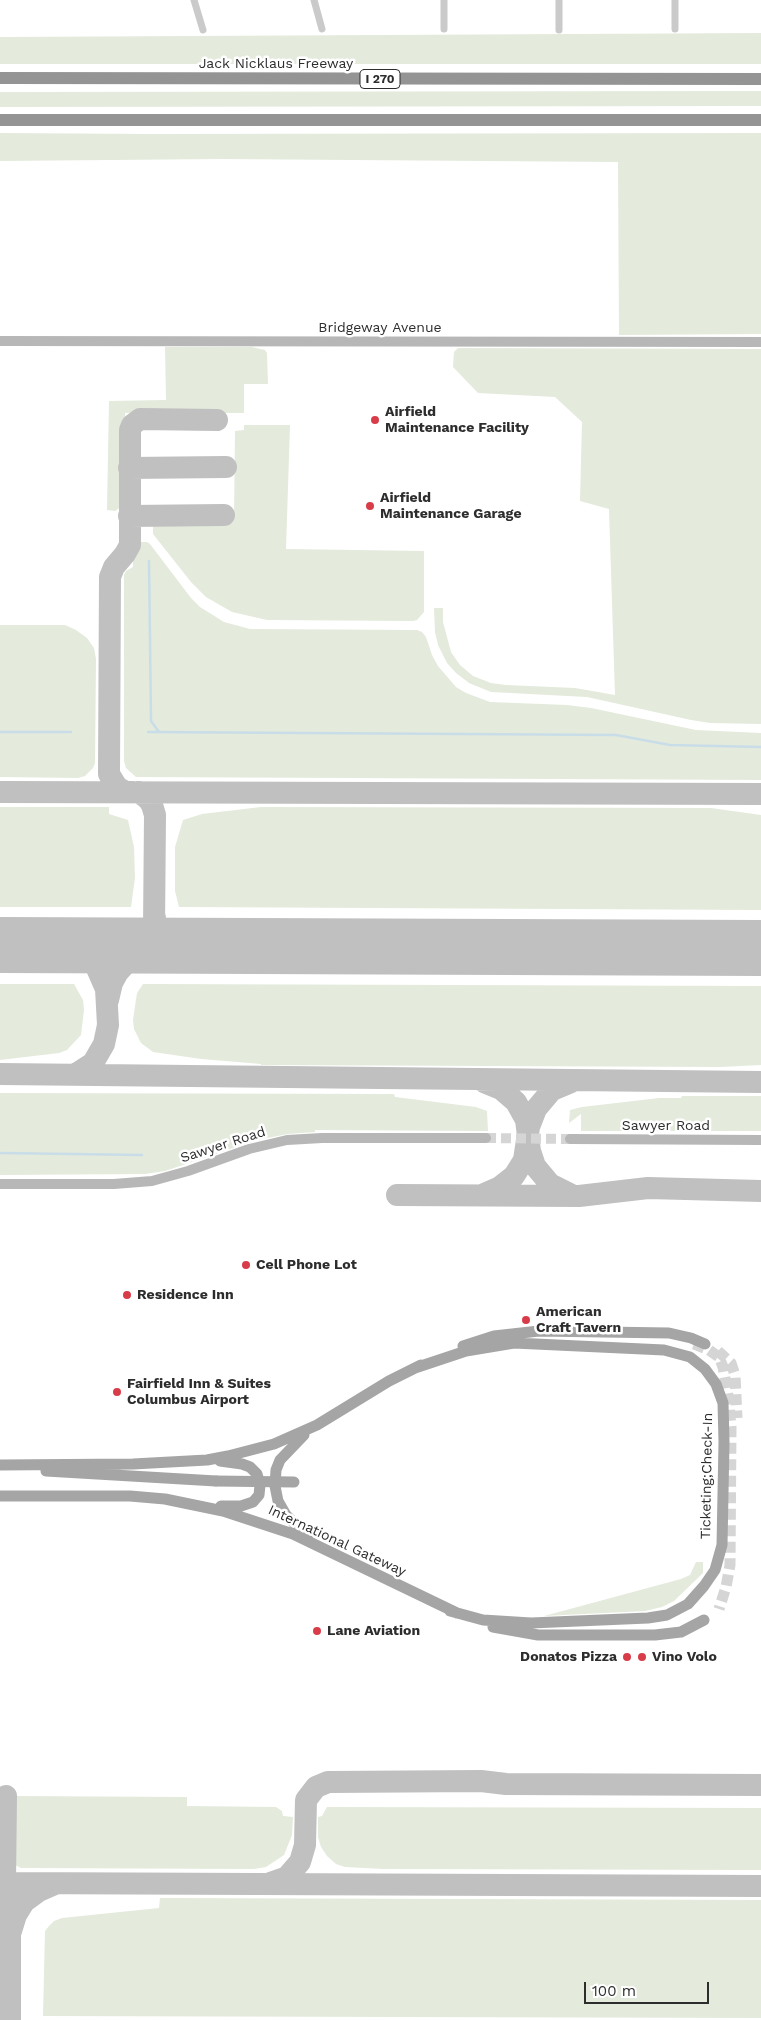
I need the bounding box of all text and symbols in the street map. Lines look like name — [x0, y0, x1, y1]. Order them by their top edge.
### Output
street label: Jack Nicklaus Freeway — [199, 56, 353, 72]
road number: I 270 — [360, 70, 400, 88]
street label: Bridgeway Avenue — [318, 320, 442, 336]
place label: Airfield Maintenance Facility — [385, 404, 529, 437]
marker: Airfield Maintenance Facility — [369, 414, 381, 426]
place label: Airfield Maintenance Garage — [380, 490, 522, 522]
marker: Airfield Maintenance Garage — [364, 500, 376, 512]
street label: Sawyer Road — [622, 1118, 710, 1134]
street label: Sawyer Road — [178, 1123, 268, 1167]
place label: Cell Phone Lot — [256, 1257, 357, 1273]
marker: Cell Phone Lot — [240, 1259, 252, 1271]
place label: Residence Inn — [137, 1287, 234, 1303]
marker: Residence Inn — [121, 1289, 133, 1301]
place label: American Craft Tavern — [536, 1304, 621, 1336]
marker: American Craft Tavern — [520, 1314, 532, 1326]
place label: Fairfield Inn & Suites Columbus Airport — [127, 1376, 271, 1408]
marker: Fairfield Inn & Suites Columbus Airport — [111, 1386, 123, 1398]
street label: Ticketing;Check-In — [697, 1413, 717, 1539]
street label: International Gateway — [265, 1502, 409, 1580]
place label: Lane Aviation — [327, 1623, 420, 1639]
marker: Lane Aviation — [311, 1625, 323, 1637]
place label: Donatos Pizza — [520, 1649, 617, 1665]
place label: Vino Volo — [652, 1649, 717, 1665]
marker: Donatos Pizza — [621, 1651, 633, 1663]
marker: Vino Volo — [636, 1651, 648, 1663]
scale bar — [586, 1972, 711, 2004]
text: 100 m — [592, 1982, 636, 2000]

